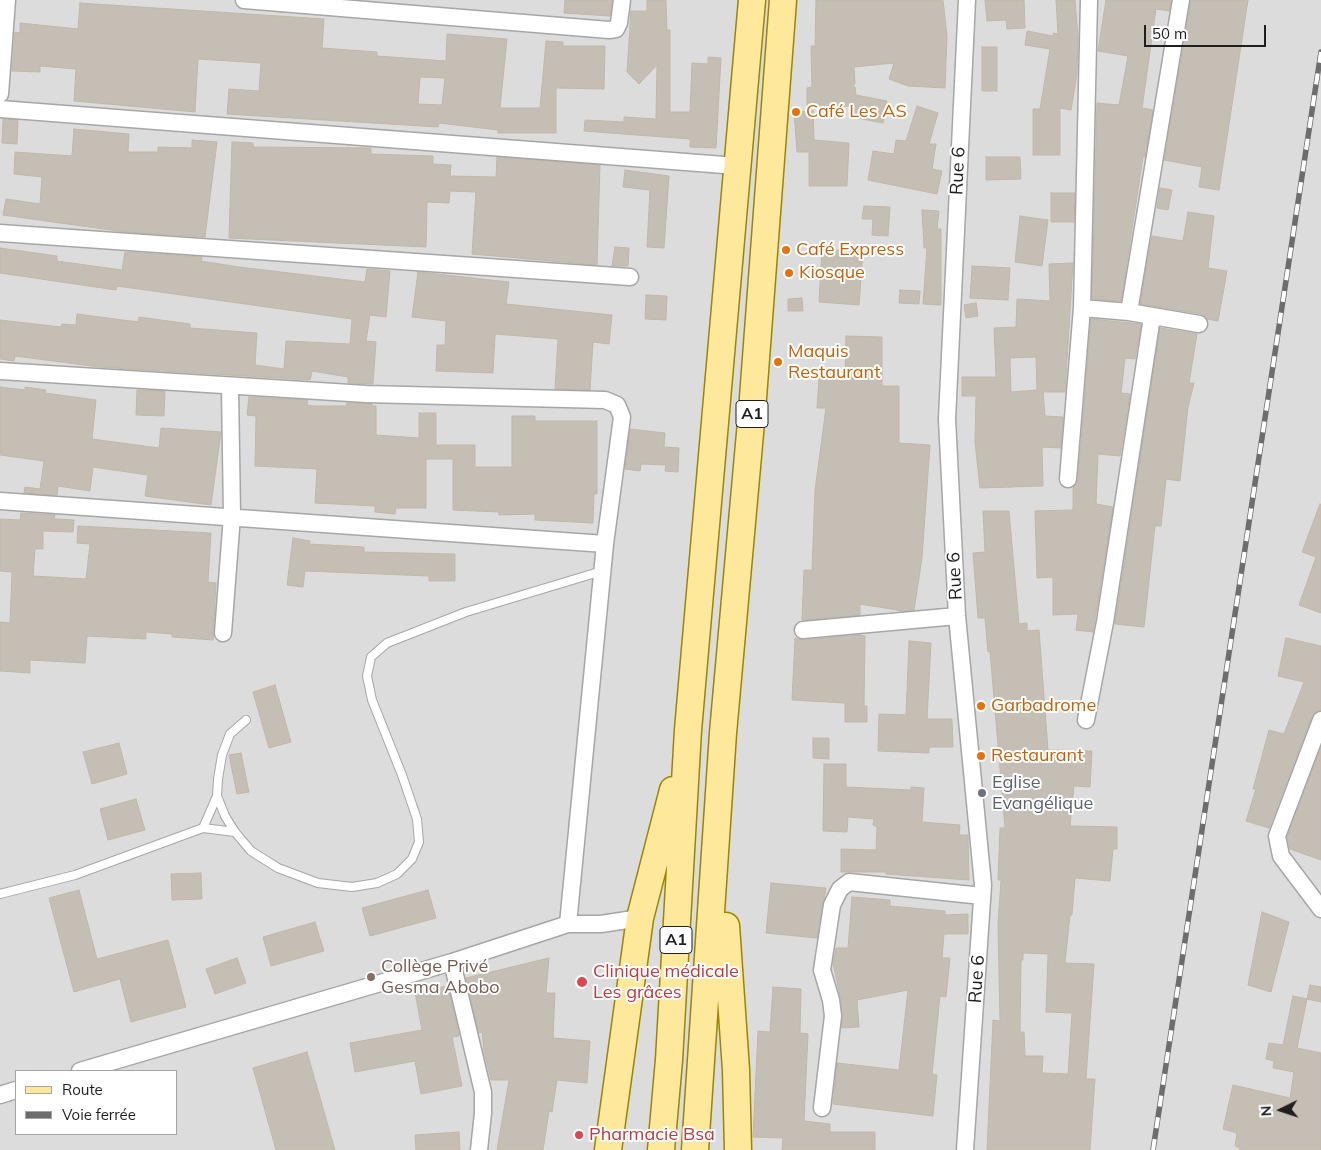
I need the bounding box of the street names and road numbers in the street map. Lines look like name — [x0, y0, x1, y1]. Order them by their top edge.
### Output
street label: Rue 6 — [946, 146, 970, 196]
road number: A1 — [736, 400, 768, 428]
street label: Rue 6 — [943, 551, 967, 601]
road number: A1 — [660, 926, 692, 954]
street label: Rue 6 — [965, 954, 989, 1004]

